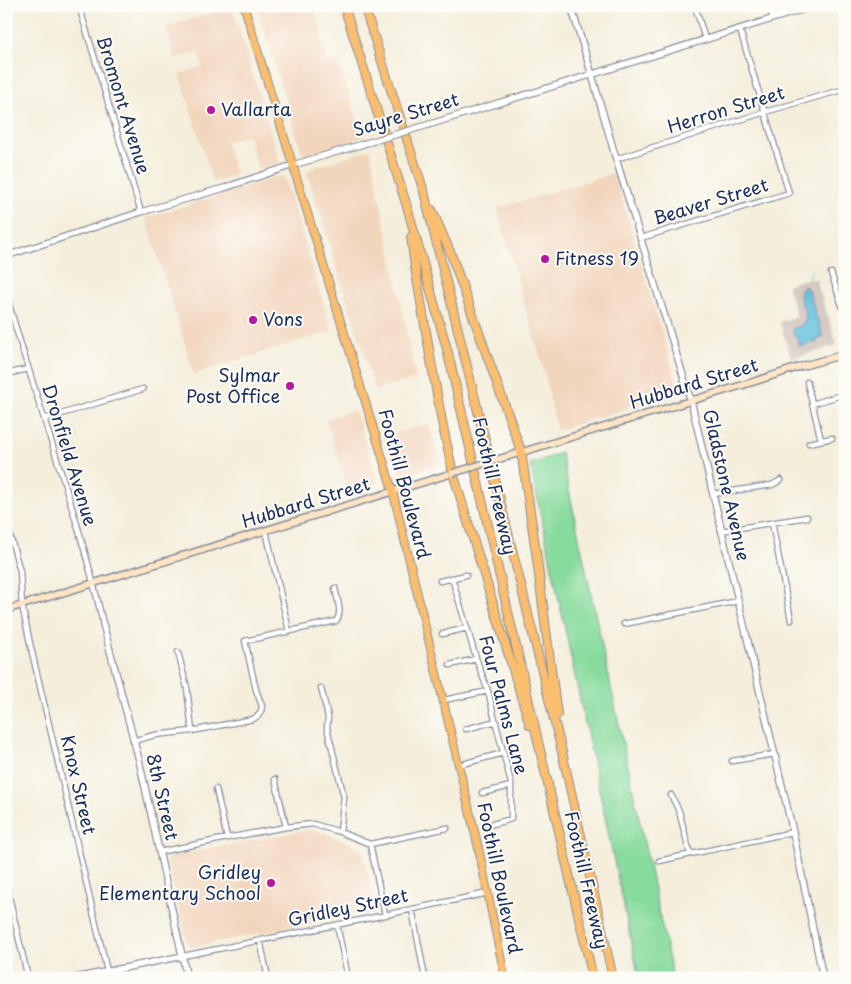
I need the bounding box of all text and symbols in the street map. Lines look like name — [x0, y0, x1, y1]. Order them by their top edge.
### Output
street label: Bromont Avenue — [91, 32, 158, 177]
street label: Herron Street — [664, 78, 787, 139]
street label: Sayre Street — [349, 85, 462, 142]
place label: Vallarta — [221, 95, 292, 122]
marker: Vallarta — [205, 104, 217, 116]
street label: Beaver Street — [650, 170, 771, 231]
place label: Fitness 19 — [555, 244, 639, 271]
marker: Fitness 19 — [539, 253, 551, 265]
place label: Vons — [263, 305, 303, 332]
marker: Vons — [247, 314, 259, 326]
street label: Hubbard Street — [626, 350, 761, 415]
place label: Sylmar Post Office — [186, 361, 281, 409]
street label: Dronfield Avenue — [36, 380, 105, 529]
marker: Sylmar Post Office — [284, 380, 296, 392]
street label: Foothill Boulevard — [372, 405, 438, 562]
street label: Gladstone Avenue — [697, 407, 758, 563]
street label: Foothill Freeway — [466, 414, 524, 557]
street label: Hubbard Street — [238, 469, 373, 534]
street label: Four Palms Lane — [473, 632, 536, 777]
street label: Knox Street — [55, 732, 104, 837]
street label: 8th Street — [140, 750, 187, 843]
street label: Foothill Boulevard — [471, 799, 530, 956]
street label: Foothill Freeway — [558, 808, 616, 951]
place label: Gridley Elementary School — [99, 858, 261, 906]
marker: Gridley Elementary School — [265, 877, 277, 889]
street label: Gridley Street — [285, 881, 410, 932]

